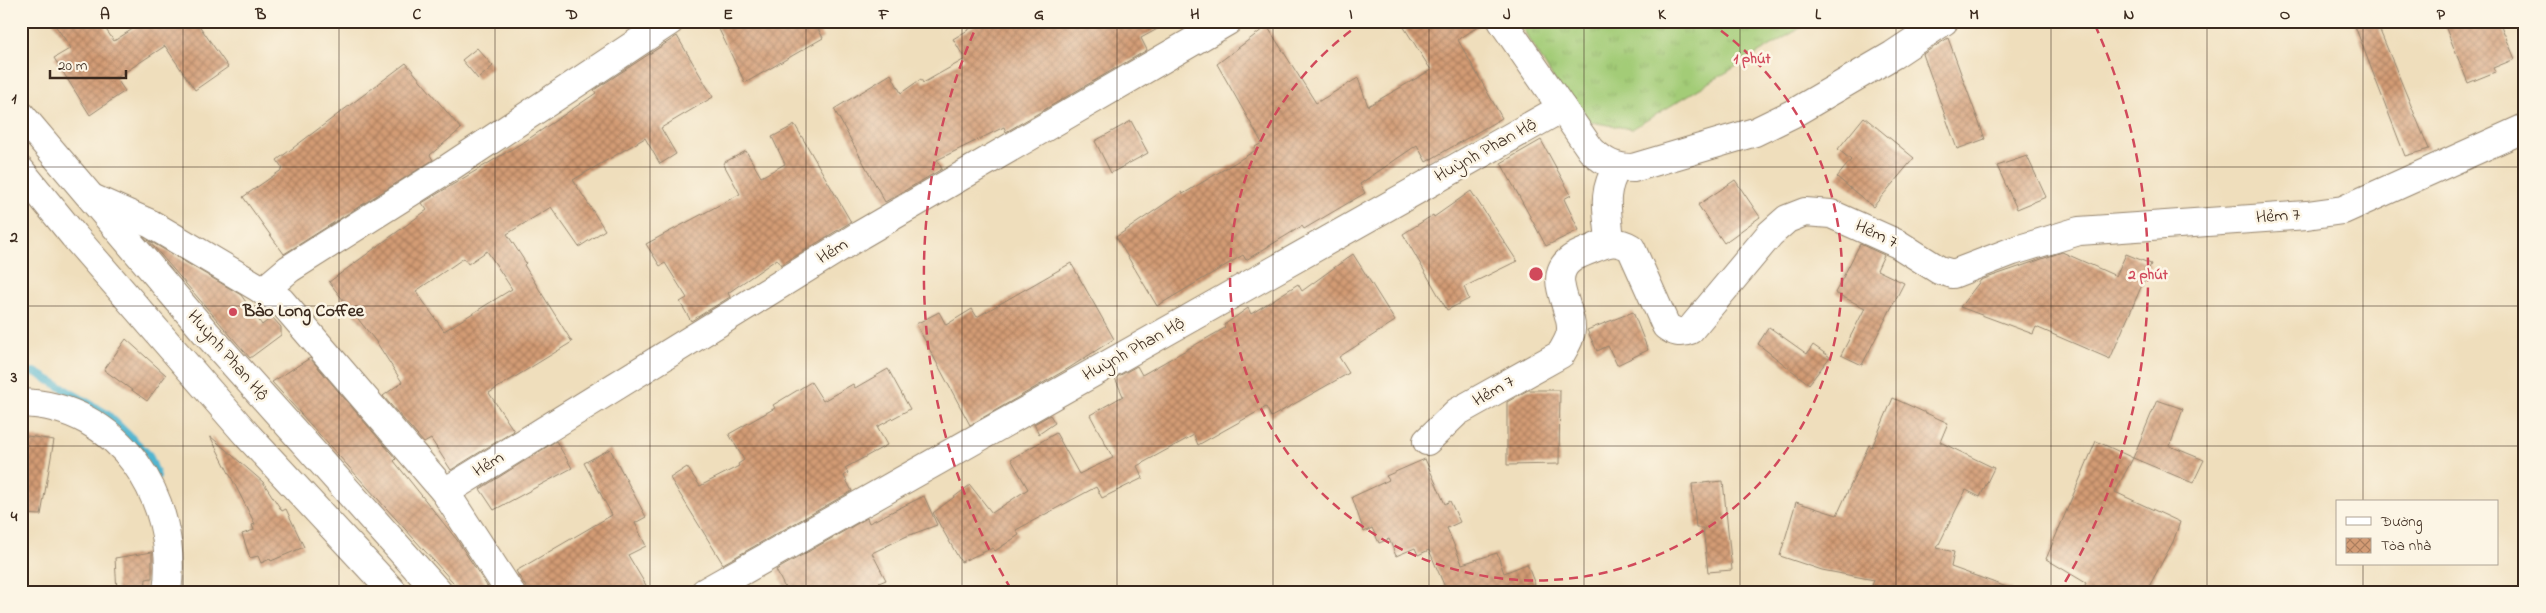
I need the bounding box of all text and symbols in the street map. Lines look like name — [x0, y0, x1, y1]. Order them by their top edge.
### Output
text: A — [100, 3, 110, 27]
text: B — [255, 3, 267, 27]
text: C — [413, 3, 422, 27]
text: D — [565, 3, 578, 27]
text: E — [723, 3, 733, 27]
text: F — [878, 3, 890, 27]
text: G — [1034, 3, 1044, 27]
text: H — [1190, 3, 1200, 27]
text: I — [1349, 3, 1353, 27]
text: J — [1503, 3, 1511, 27]
text: K — [1658, 3, 1667, 27]
text: L — [1815, 3, 1822, 27]
text: M — [1969, 3, 1979, 27]
text: N — [2124, 3, 2135, 27]
text: O — [2280, 3, 2291, 27]
text: P — [2437, 3, 2446, 27]
scale bar — [50, 48, 126, 80]
text: 1 phút — [1734, 48, 1771, 70]
text: 20 m — [58, 55, 88, 77]
text: 1 — [11, 87, 17, 111]
street label: Huỳnh Phan Hộ — [1430, 112, 1542, 190]
street label: Hẻm 7 — [2255, 202, 2302, 232]
street label: Hẻm 7 — [1850, 214, 1902, 256]
text: 2 — [9, 226, 18, 250]
street label: Hẻm — [812, 232, 854, 272]
text: 2 phút — [2127, 264, 2169, 286]
centre of rings — [1527, 265, 1545, 283]
place label: Bảo Long Coffee — [242, 299, 365, 326]
street label: Huỳnh Phan Hộ — [180, 305, 274, 407]
marker: Bảo Long Coffee — [227, 306, 239, 318]
street label: Huỳnh Phan Hộ — [1078, 311, 1190, 389]
text: 3 — [10, 366, 18, 390]
street label: Hẻm 7 — [1468, 369, 1520, 414]
street label: Hẻm — [468, 445, 510, 485]
legend — [2336, 500, 2498, 566]
text: 4 — [10, 505, 18, 529]
text: Đường — [2380, 511, 2423, 534]
text: Tòa nhà — [2381, 535, 2431, 557]

